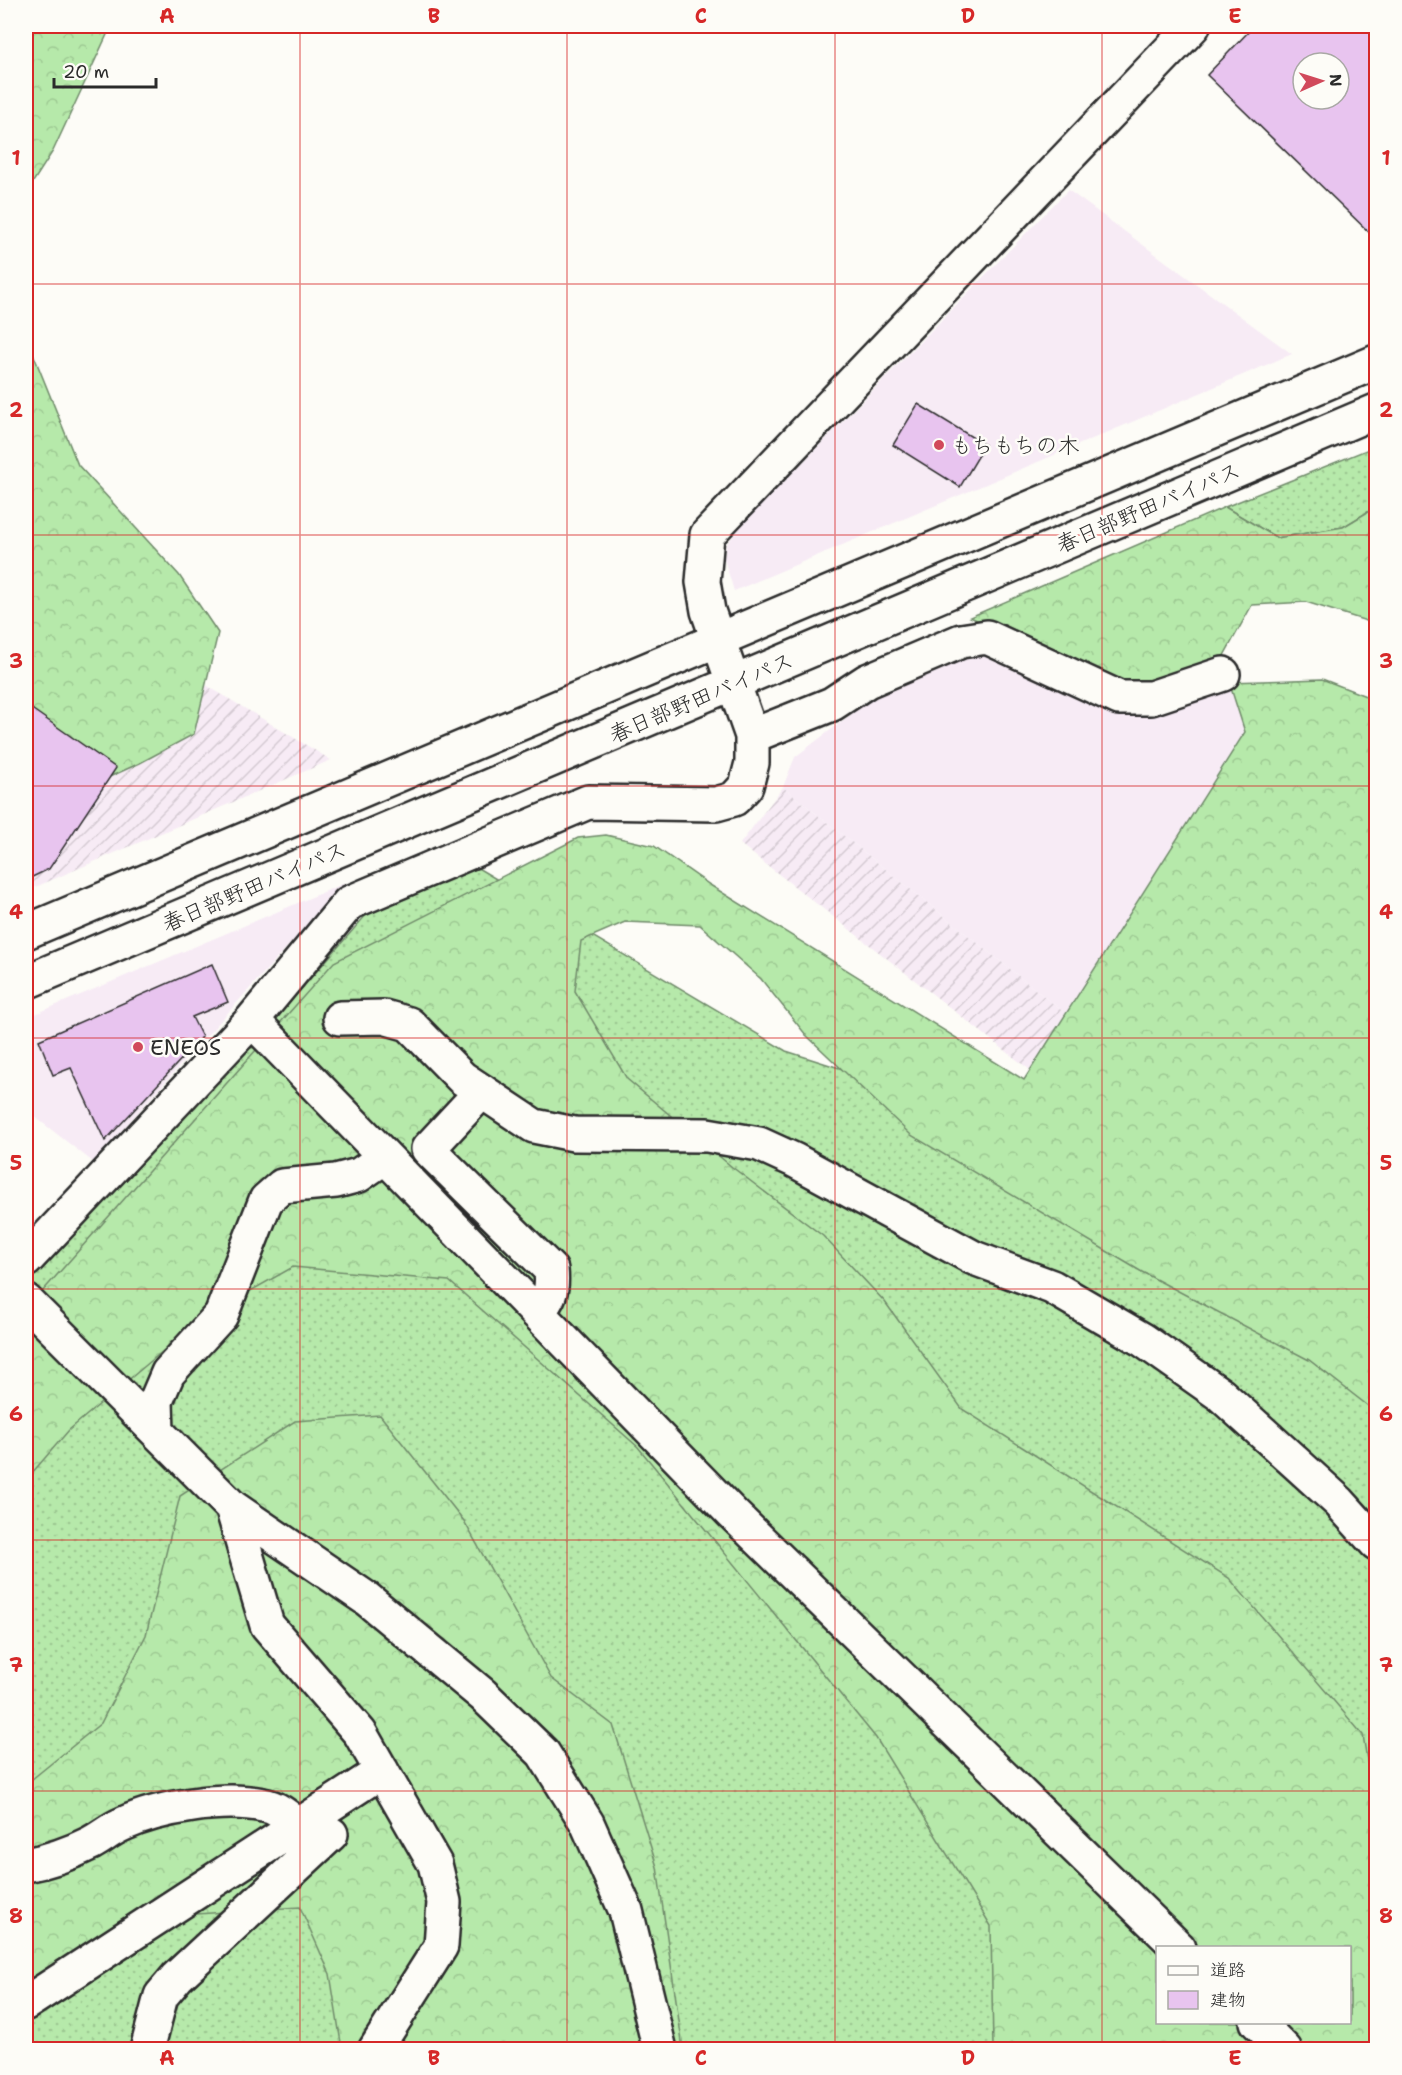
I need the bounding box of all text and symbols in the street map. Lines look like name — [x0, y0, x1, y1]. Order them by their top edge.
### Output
text: A — [159, 3, 175, 29]
text: B — [428, 3, 440, 29]
text: C — [695, 3, 707, 29]
text: D — [961, 3, 975, 29]
text: E — [1228, 3, 1242, 29]
scale bar — [54, 51, 156, 89]
north arrow — [1291, 51, 1351, 111]
text: 20 m — [63, 60, 109, 84]
text: N — [1325, 73, 1346, 87]
text: 1 — [11, 145, 21, 171]
text: 1 — [1381, 145, 1391, 171]
text: 2 — [9, 397, 23, 423]
text: 2 — [1379, 397, 1393, 423]
place label: もちもちの木 — [951, 431, 1079, 460]
marker: もちもちの木 — [932, 438, 946, 452]
street label: 春日部野田バイパス — [1052, 456, 1245, 559]
street label: 春日部野田バイパス — [605, 646, 798, 749]
text: 3 — [9, 648, 23, 674]
text: 3 — [1379, 648, 1393, 674]
street label: 春日部野田バイパス — [158, 835, 351, 938]
text: 4 — [9, 899, 23, 925]
text: 4 — [1379, 899, 1393, 925]
place label: ENEOS — [150, 1033, 221, 1062]
marker: ENEOS — [131, 1040, 145, 1054]
text: 5 — [10, 1150, 22, 1176]
text: 5 — [1380, 1150, 1392, 1176]
text: 6 — [9, 1401, 23, 1427]
text: 6 — [1379, 1401, 1393, 1427]
text: 7 — [9, 1652, 23, 1678]
text: 7 — [1379, 1652, 1393, 1678]
text: 8 — [9, 1903, 23, 1929]
text: 8 — [1379, 1903, 1393, 1929]
legend — [1156, 1946, 1351, 2024]
text: 道路 — [1210, 1958, 1246, 1982]
text: 建物 — [1210, 1988, 1246, 2012]
text: A — [159, 2045, 175, 2071]
text: B — [428, 2045, 440, 2071]
text: C — [695, 2045, 707, 2071]
text: D — [961, 2045, 975, 2071]
text: E — [1228, 2045, 1242, 2071]

